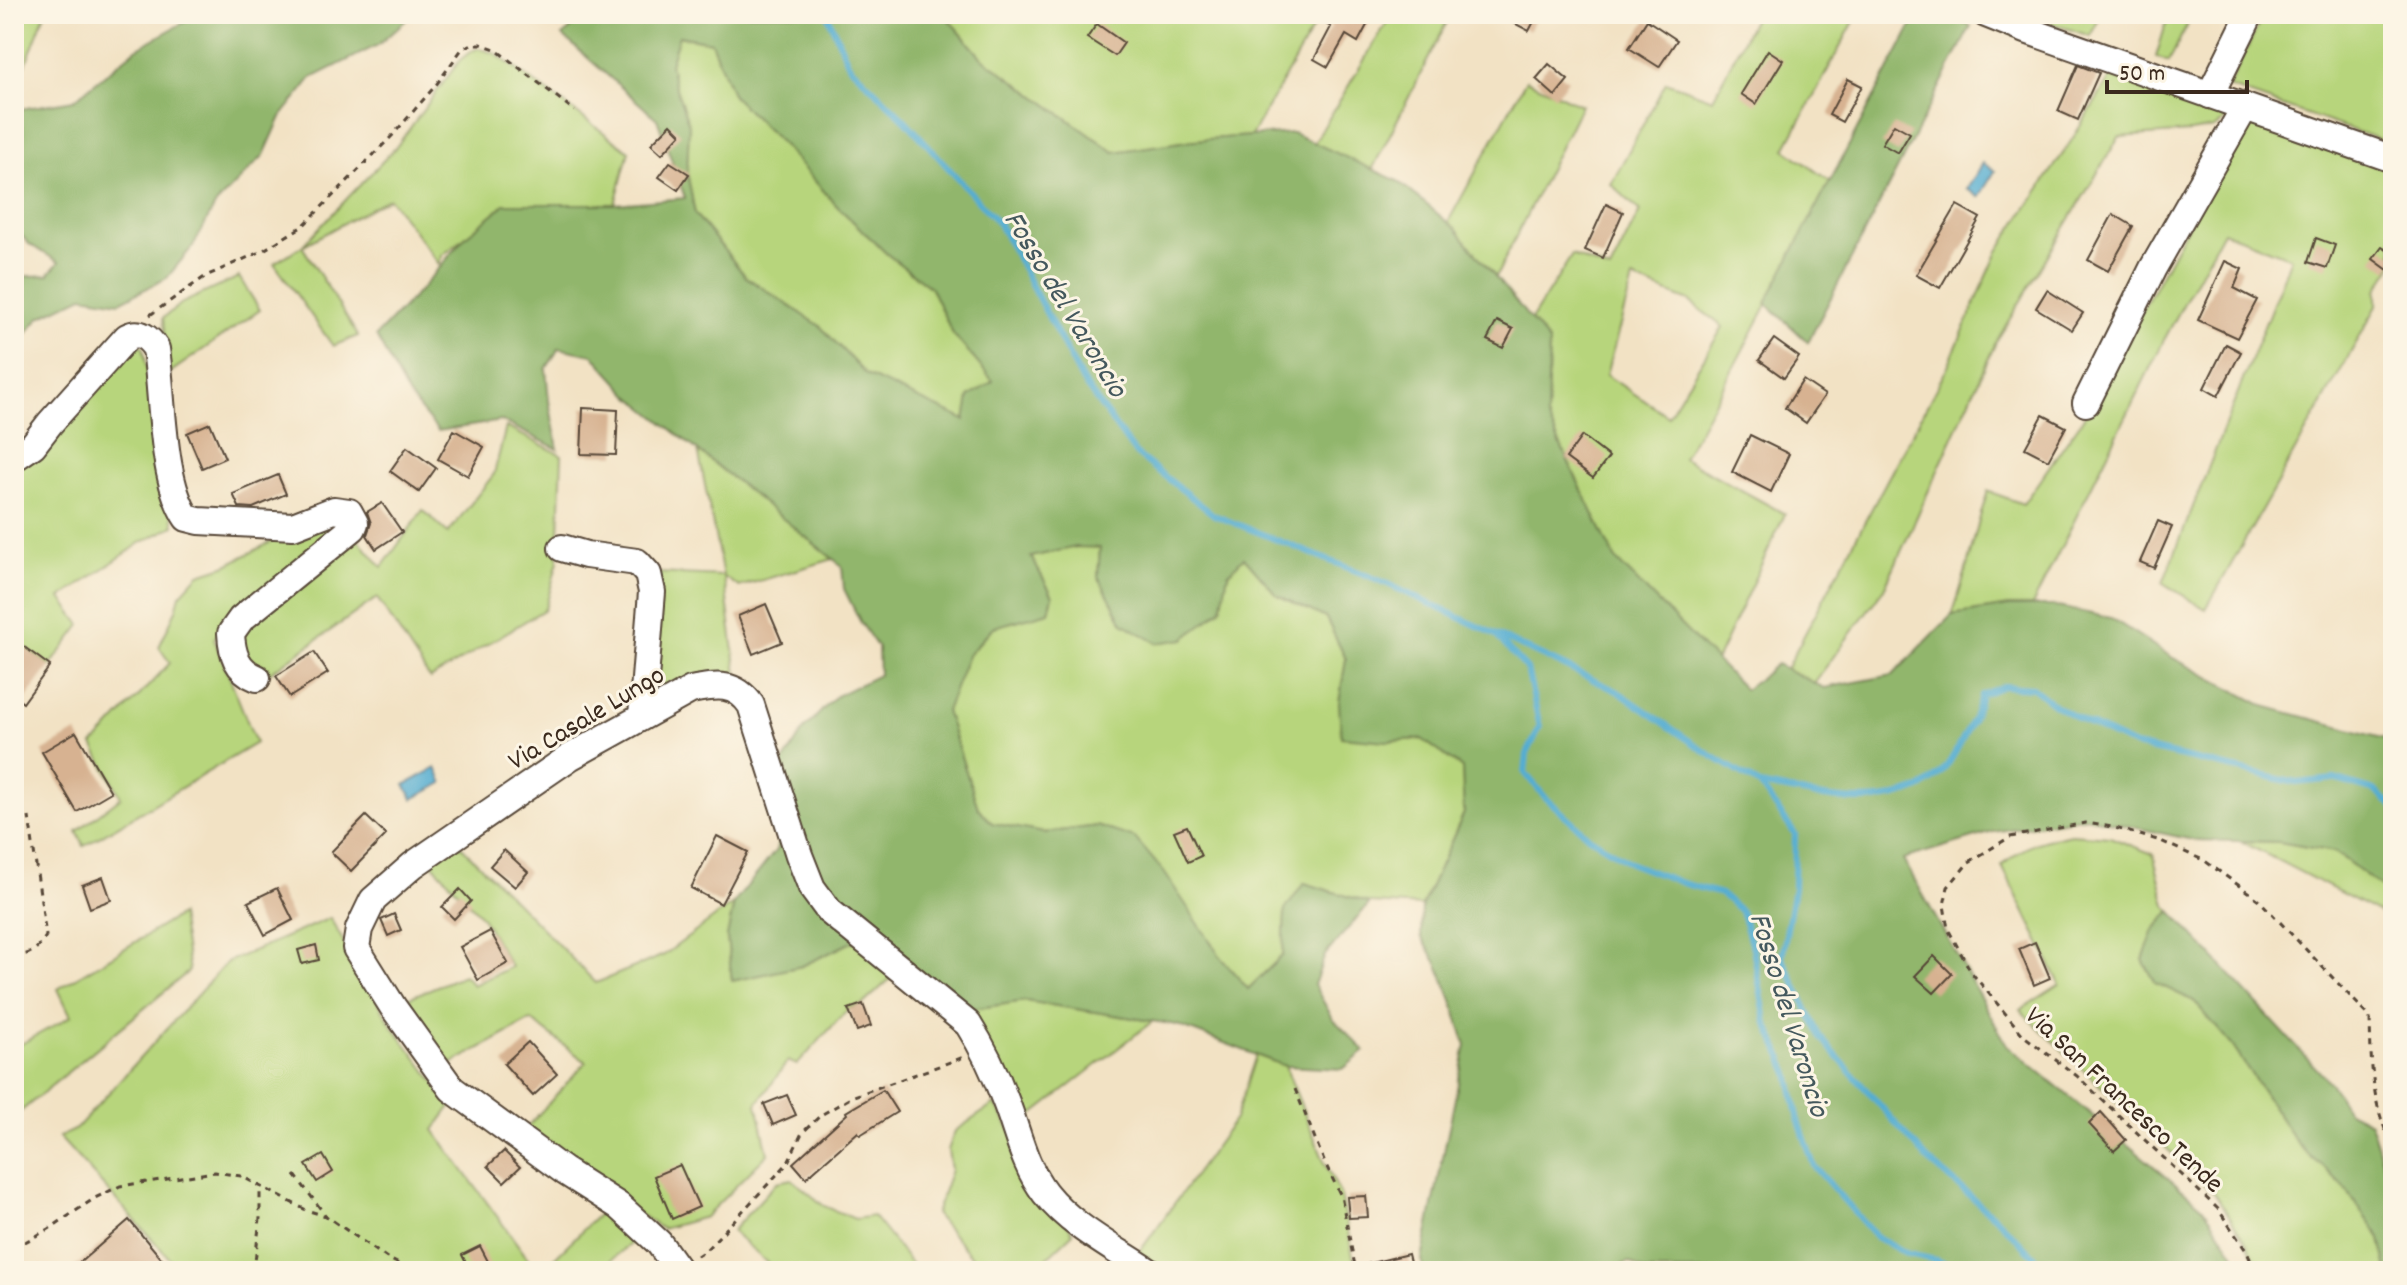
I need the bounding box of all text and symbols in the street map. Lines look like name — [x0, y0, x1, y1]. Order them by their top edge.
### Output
scale bar — [2107, 44, 2247, 94]
text: 50 m — [2119, 58, 2165, 92]
water label: Fosso del Varoncio — [990, 204, 1137, 408]
street label: Via Casale Lungo — [502, 658, 674, 783]
water label: Fosso del Varoncio — [1735, 908, 1839, 1124]
street label: Via San Francesco Tende — [2014, 999, 2231, 1205]

